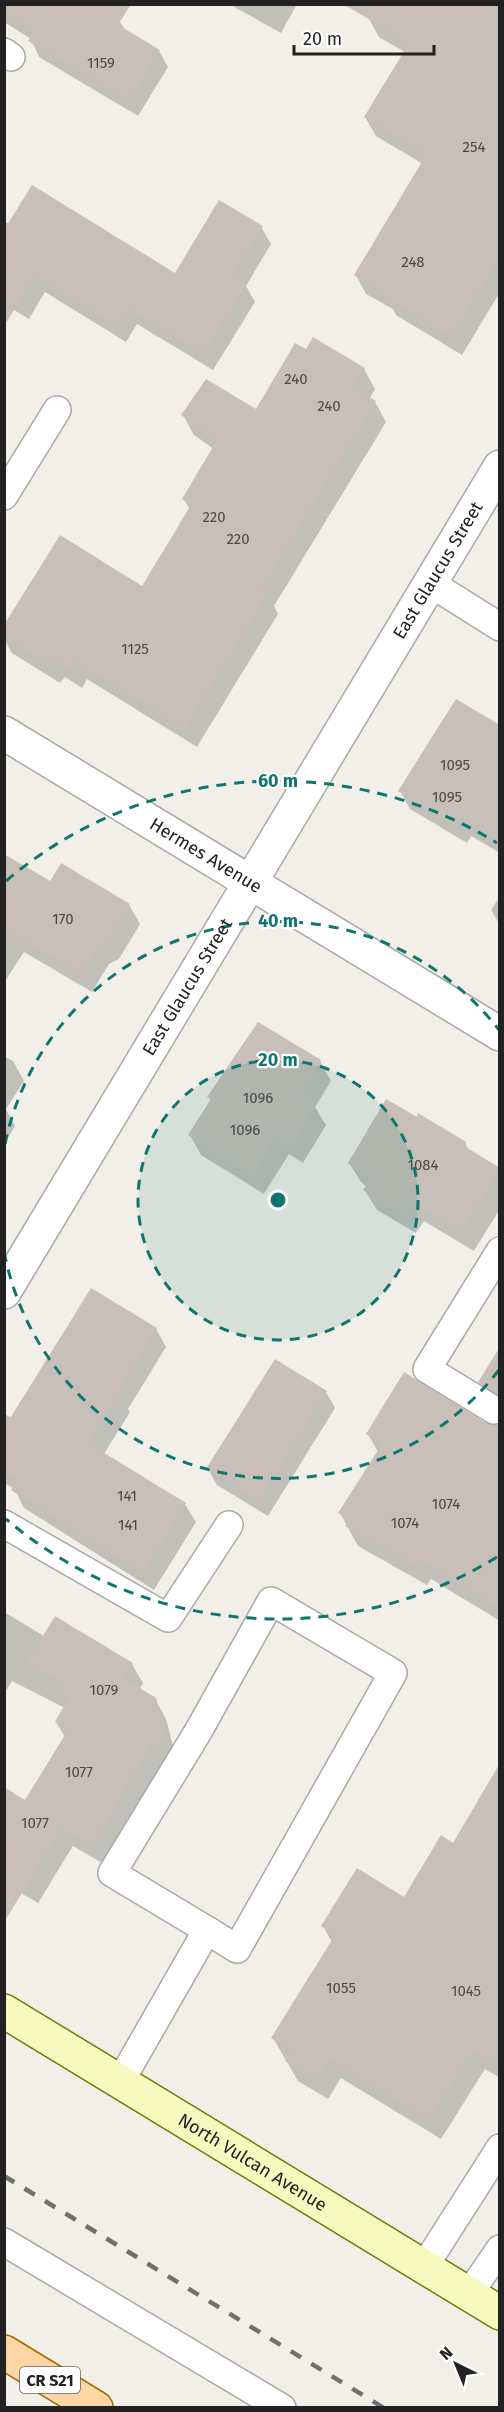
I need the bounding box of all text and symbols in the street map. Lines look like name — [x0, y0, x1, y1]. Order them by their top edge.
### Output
scale bar — [294, 18, 434, 56]
text: 20 m — [303, 28, 342, 50]
house number: 1159 — [87, 54, 115, 72]
house number: 254 — [463, 138, 485, 156]
house number: 248 — [401, 253, 425, 271]
house number: 240 — [284, 370, 308, 388]
house number: 240 — [317, 397, 341, 415]
street label: East Glaucus Street — [388, 497, 488, 643]
house number: 220 — [202, 508, 226, 526]
house number: 220 — [226, 530, 250, 548]
house number: 1125 — [121, 640, 149, 658]
house number: 1095 — [440, 756, 470, 774]
text: 60 m — [258, 770, 298, 792]
house number: 1095 — [432, 788, 462, 806]
street label: Hermes Avenue — [146, 813, 266, 898]
house number: 170 — [52, 910, 74, 928]
text: 40 m — [258, 910, 298, 932]
street label: East Glaucus Street — [138, 914, 237, 1060]
text: 20 m — [258, 1049, 298, 1071]
house number: 1096 — [243, 1089, 273, 1107]
house number: 1096 — [230, 1121, 260, 1139]
house number: 1084 — [407, 1156, 439, 1174]
centre of rings — [268, 1190, 288, 1210]
house number: 141 — [117, 1487, 137, 1505]
house number: 1074 — [432, 1495, 460, 1513]
house number: 1074 — [391, 1514, 419, 1532]
house number: 141 — [118, 1516, 138, 1534]
house number: 1079 — [90, 1681, 119, 1699]
house number: 1077 — [65, 1763, 93, 1781]
house number: 1077 — [21, 1814, 49, 1832]
house number: 1055 — [326, 1979, 356, 1997]
house number: 1045 — [451, 1982, 481, 2000]
street label: North Vulcan Avenue — [174, 2109, 331, 2216]
north arrow — [426, 2334, 486, 2394]
text: N — [436, 2343, 456, 2364]
road number: CR S21 — [20, 2367, 80, 2393]

